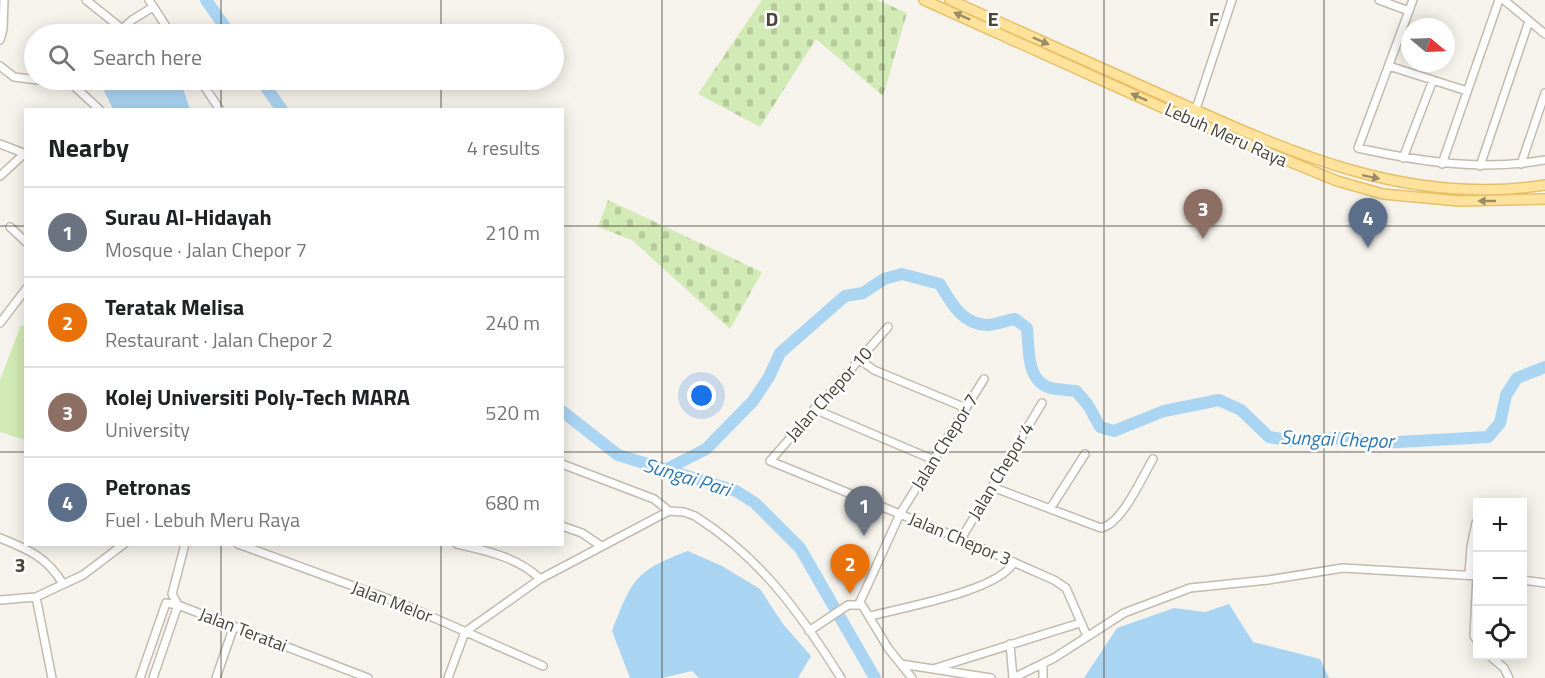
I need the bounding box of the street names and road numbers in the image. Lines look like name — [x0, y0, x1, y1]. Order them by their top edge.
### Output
street label: Lebuh Meru Raya — [1161, 95, 1292, 174]
street label: Jalan Chepor 10 — [779, 340, 878, 447]
street label: Jalan Chepor 7 — [904, 388, 985, 495]
street label: Jalan Chepor 4 — [961, 417, 1040, 524]
street label: Jalan Chepor 3 — [905, 505, 1016, 572]
street label: Jalan Melor — [348, 574, 437, 629]
street label: Jalan Teratai — [195, 600, 291, 659]

